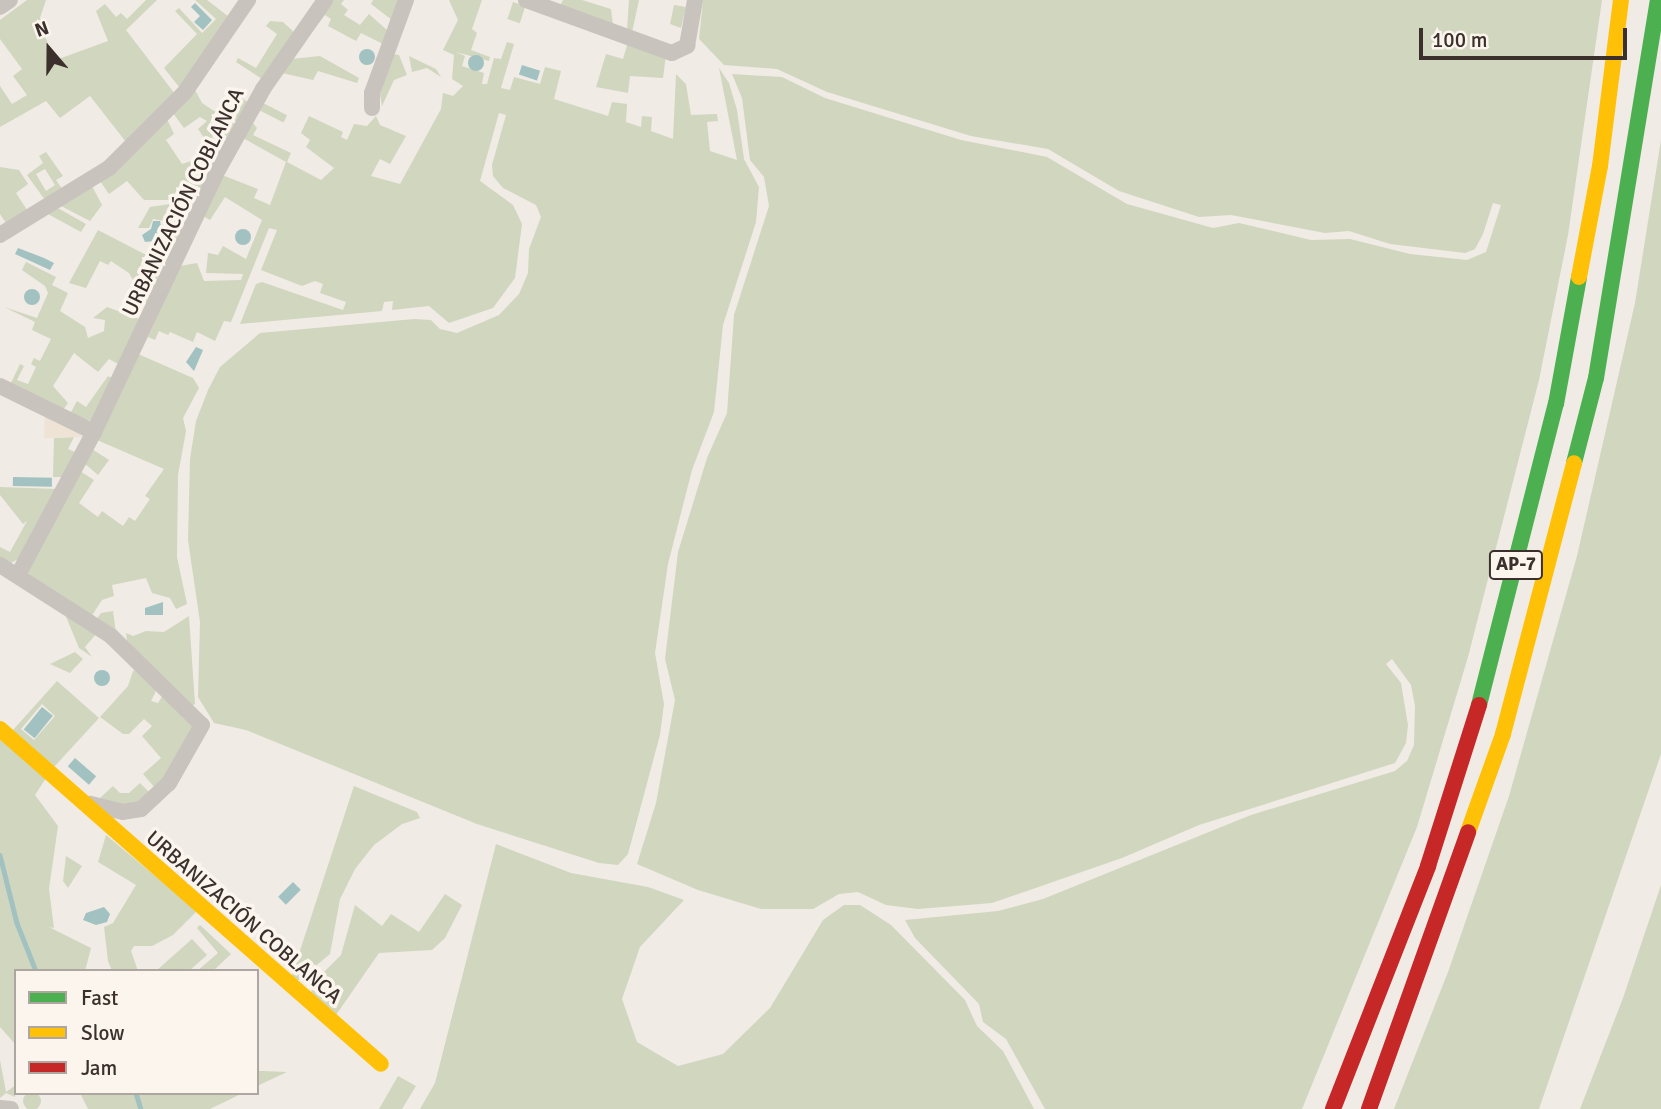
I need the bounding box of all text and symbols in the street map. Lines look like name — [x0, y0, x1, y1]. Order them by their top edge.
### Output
north arrow — [14, 14, 84, 84]
scale bar — [1423, 14, 1631, 58]
text: N — [32, 16, 52, 43]
text: 100 m — [1432, 27, 1487, 53]
street label: URBANIZACIÓN COBLANCA — [117, 84, 249, 320]
road number: AP-7 — [1488, 550, 1544, 580]
street label: URBANIZACIÓN COBLANCA — [141, 825, 347, 1009]
legend — [14, 969, 259, 1095]
text: Fast — [81, 985, 118, 1011]
text: Slow — [81, 1020, 125, 1046]
text: Jam — [81, 1055, 117, 1081]

